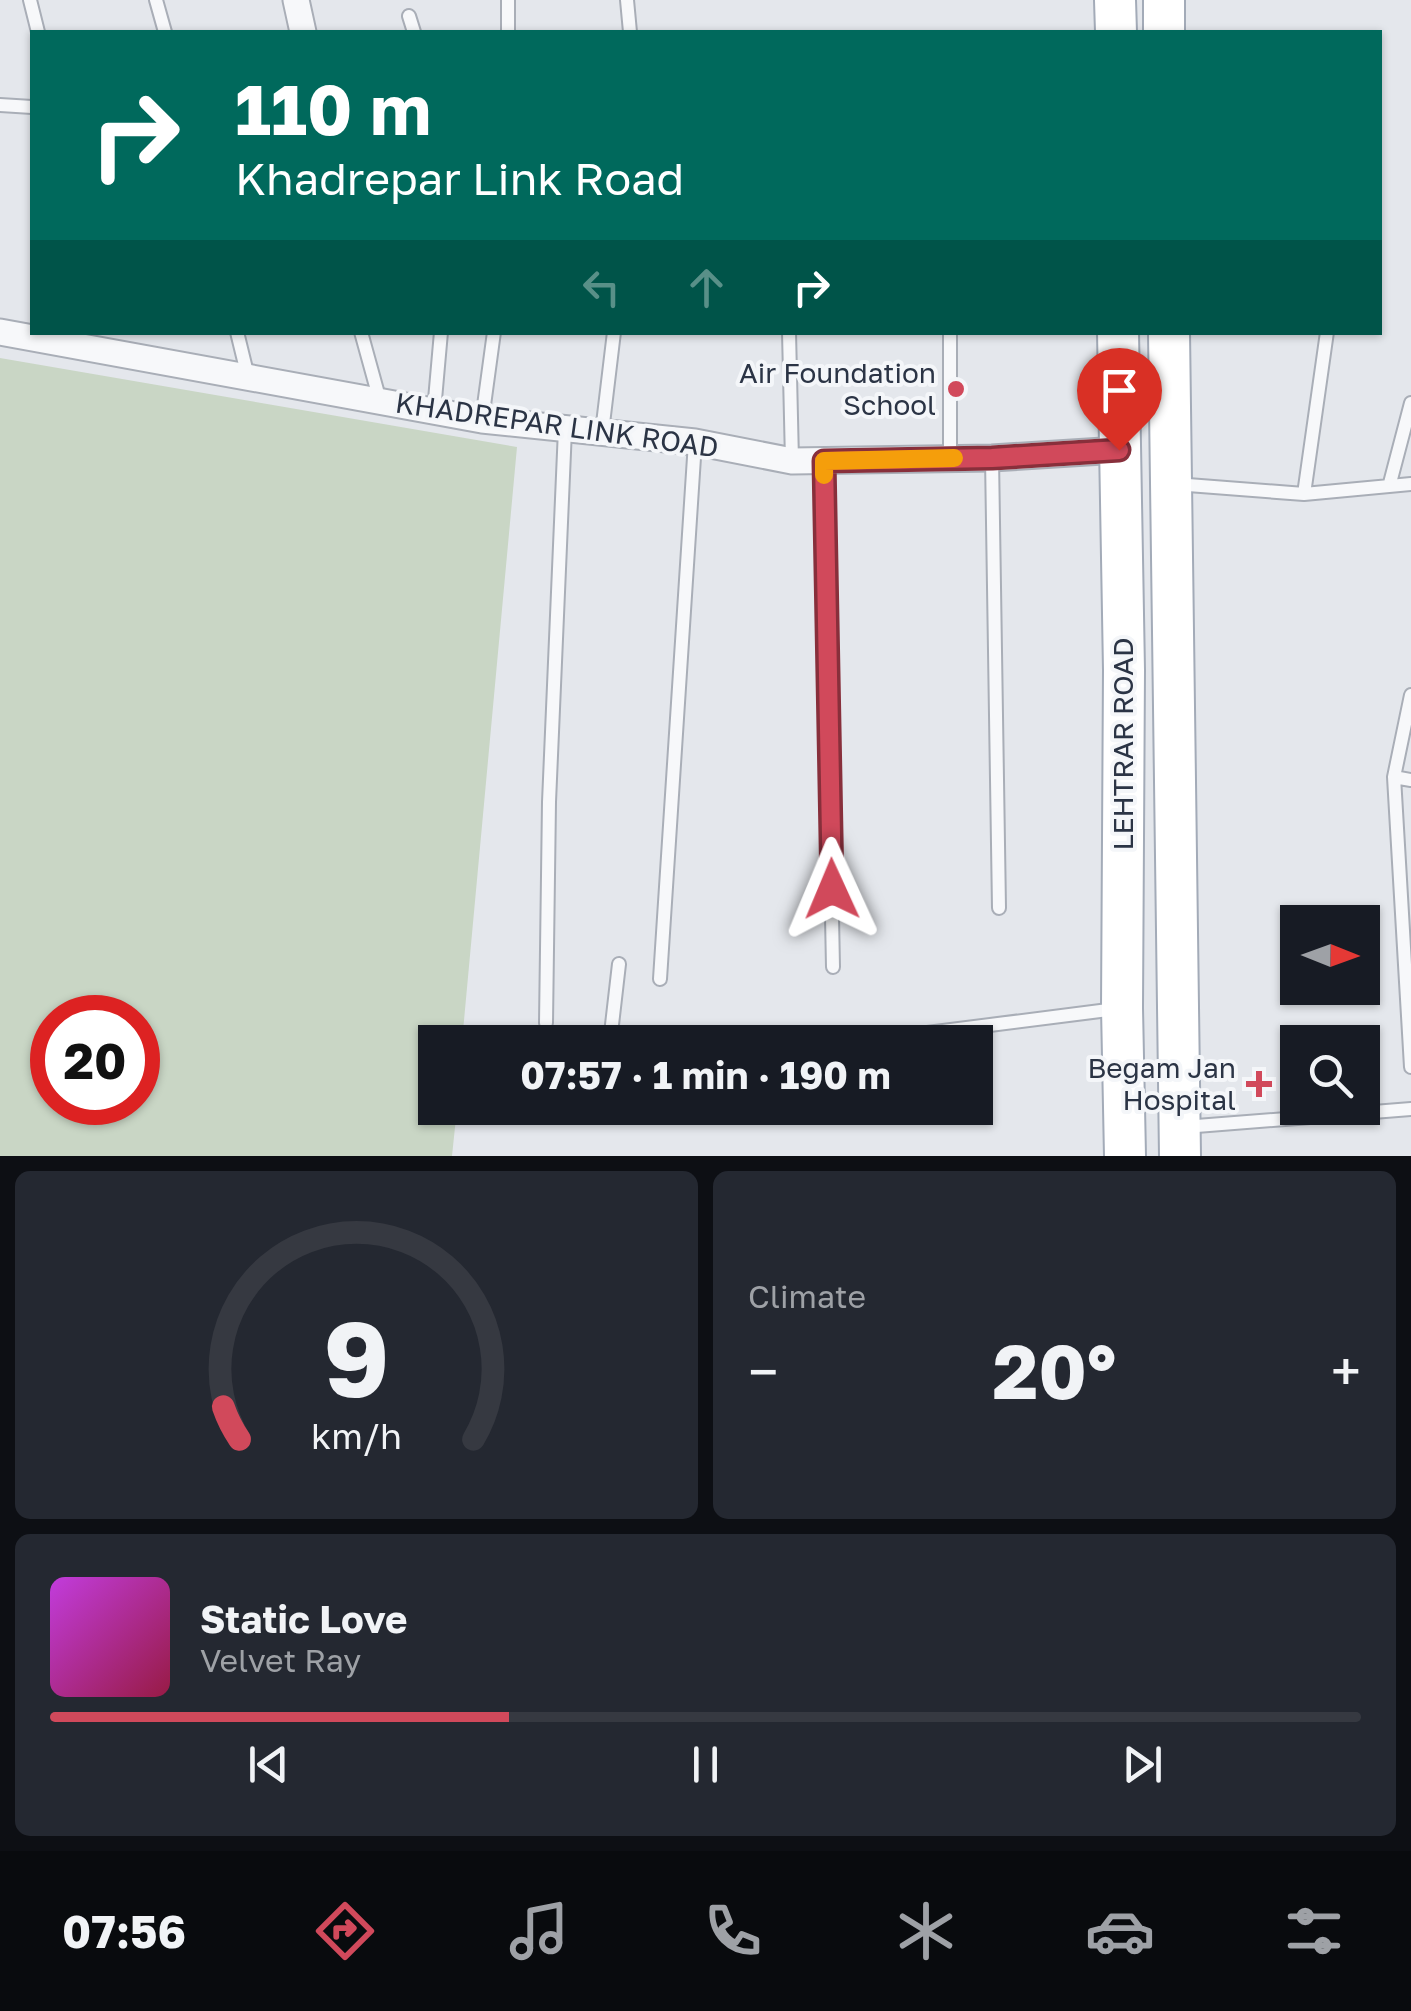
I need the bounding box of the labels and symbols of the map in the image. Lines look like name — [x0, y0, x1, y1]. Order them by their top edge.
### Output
pin — [1077, 348, 1162, 451]
place label: Air Foundation School — [739, 356, 936, 421]
marker: Air Foundation School — [945, 378, 967, 400]
street label: KHADREPAR LINK ROAD — [393, 385, 721, 464]
street label: LEHTRAR ROAD — [1106, 637, 1139, 851]
position arrow — [780, 837, 884, 941]
north arrow — [1280, 905, 1380, 1005]
speed limit sign: 20 — [30, 995, 160, 1125]
place label: Begam Jan Hospital — [1088, 1051, 1236, 1116]
marker: Begam Jan Hospital — [1246, 1071, 1272, 1097]

